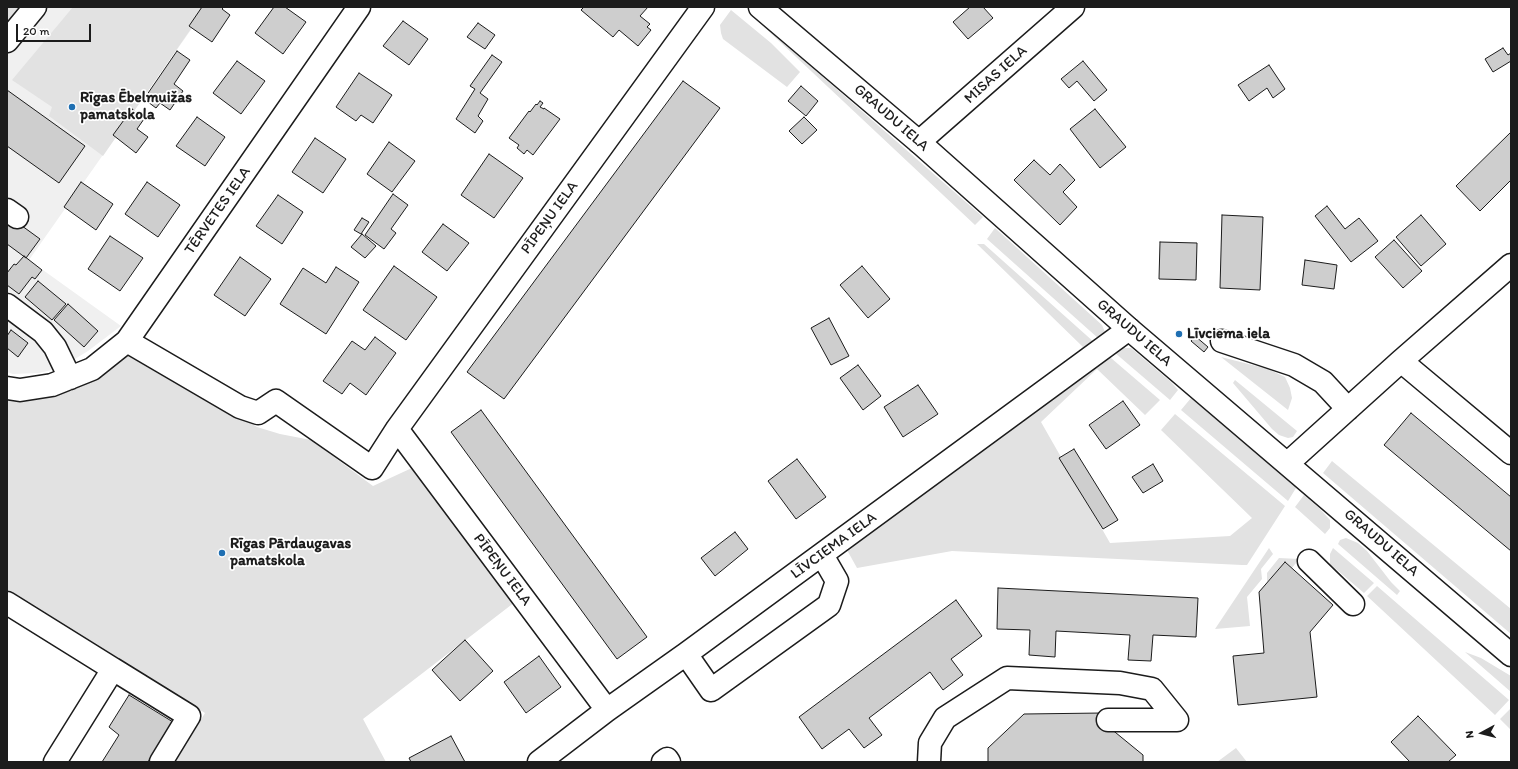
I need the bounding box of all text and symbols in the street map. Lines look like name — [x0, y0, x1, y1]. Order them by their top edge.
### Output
scale bar — [18, 16, 93, 42]
text: 20 m — [23, 24, 50, 38]
street label: MISAS IELA — [961, 42, 1031, 108]
street label: GRAUDU IELA — [850, 81, 932, 155]
place label: Rīgas Ēbelmuižas pamatskola — [80, 89, 192, 124]
marker: Rīgas Ēbelmuižas pamatskola — [67, 102, 77, 112]
street label: TĒRVETES IELA — [181, 164, 255, 258]
street label: PĪPEŅU IELA — [518, 178, 582, 258]
street label: GRAUDU IELA — [1093, 296, 1175, 370]
place label: Līvciema iela — [1187, 325, 1270, 343]
marker: Līvciema iela — [1174, 329, 1184, 339]
street label: GRAUDU IELA — [1340, 506, 1422, 580]
street label: LĪVCIEMA IELA — [788, 509, 880, 583]
street label: PĪPEŅU IELA — [469, 530, 535, 610]
place label: Rīgas Pārdaugavas pamatskola — [230, 535, 351, 570]
marker: Rīgas Pārdaugavas pamatskola — [217, 548, 227, 558]
north arrow — [1462, 713, 1502, 753]
text: N — [1463, 730, 1476, 739]

